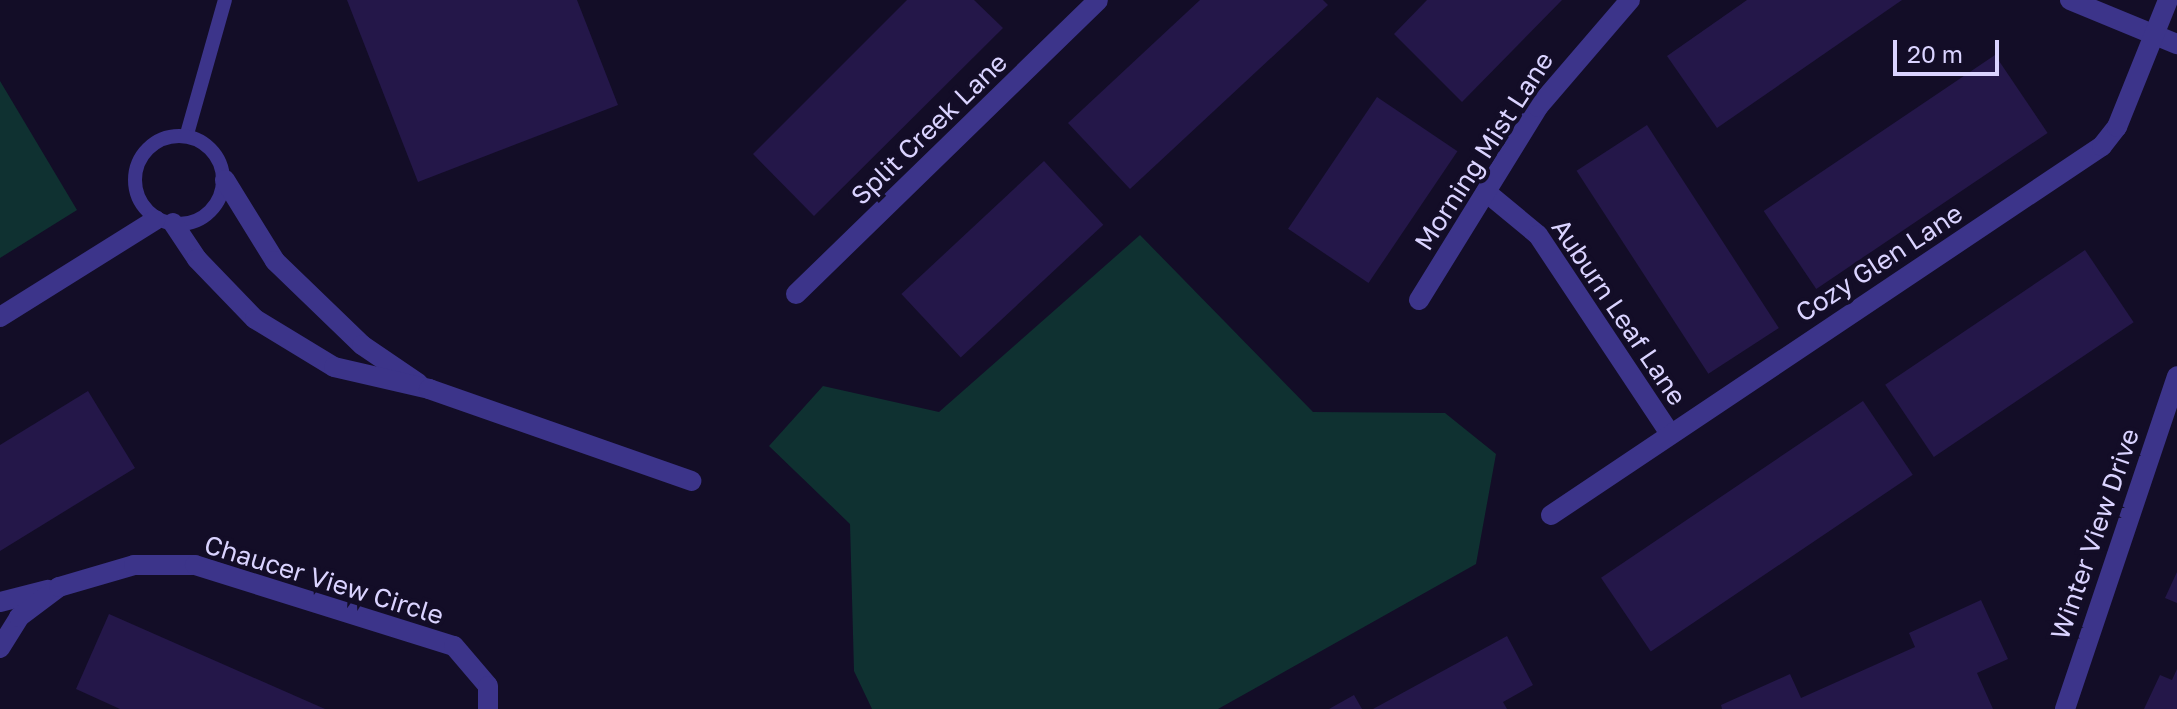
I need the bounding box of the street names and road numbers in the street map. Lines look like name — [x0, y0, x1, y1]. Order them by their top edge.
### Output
street label: Morning Mist Lane — [1408, 46, 1560, 256]
street label: Split Creek Lane — [845, 47, 1013, 211]
street label: Cozy Glen Lane — [1790, 197, 1968, 329]
street label: Auburn Leaf Lane — [1545, 213, 1693, 411]
street label: Winter View Drive — [2044, 424, 2146, 644]
street label: Chaucer View Circle — [201, 529, 447, 631]

